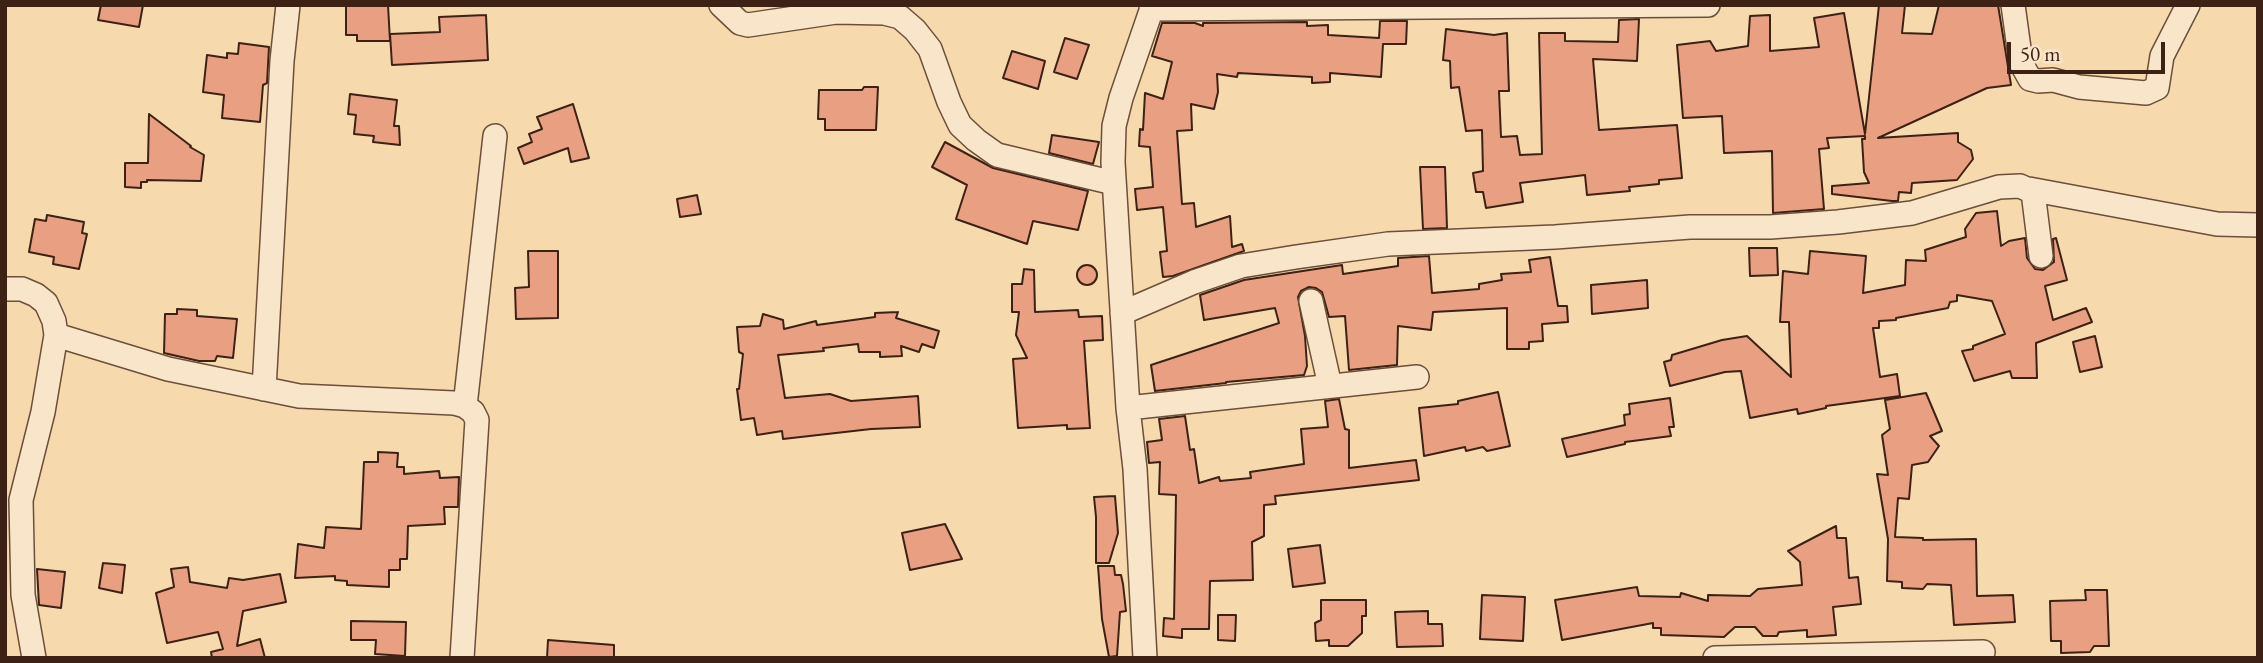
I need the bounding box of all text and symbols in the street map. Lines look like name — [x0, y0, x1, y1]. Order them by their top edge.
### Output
scale bar — [2011, 28, 2168, 72]
text: 50 m — [2020, 40, 2061, 67]

